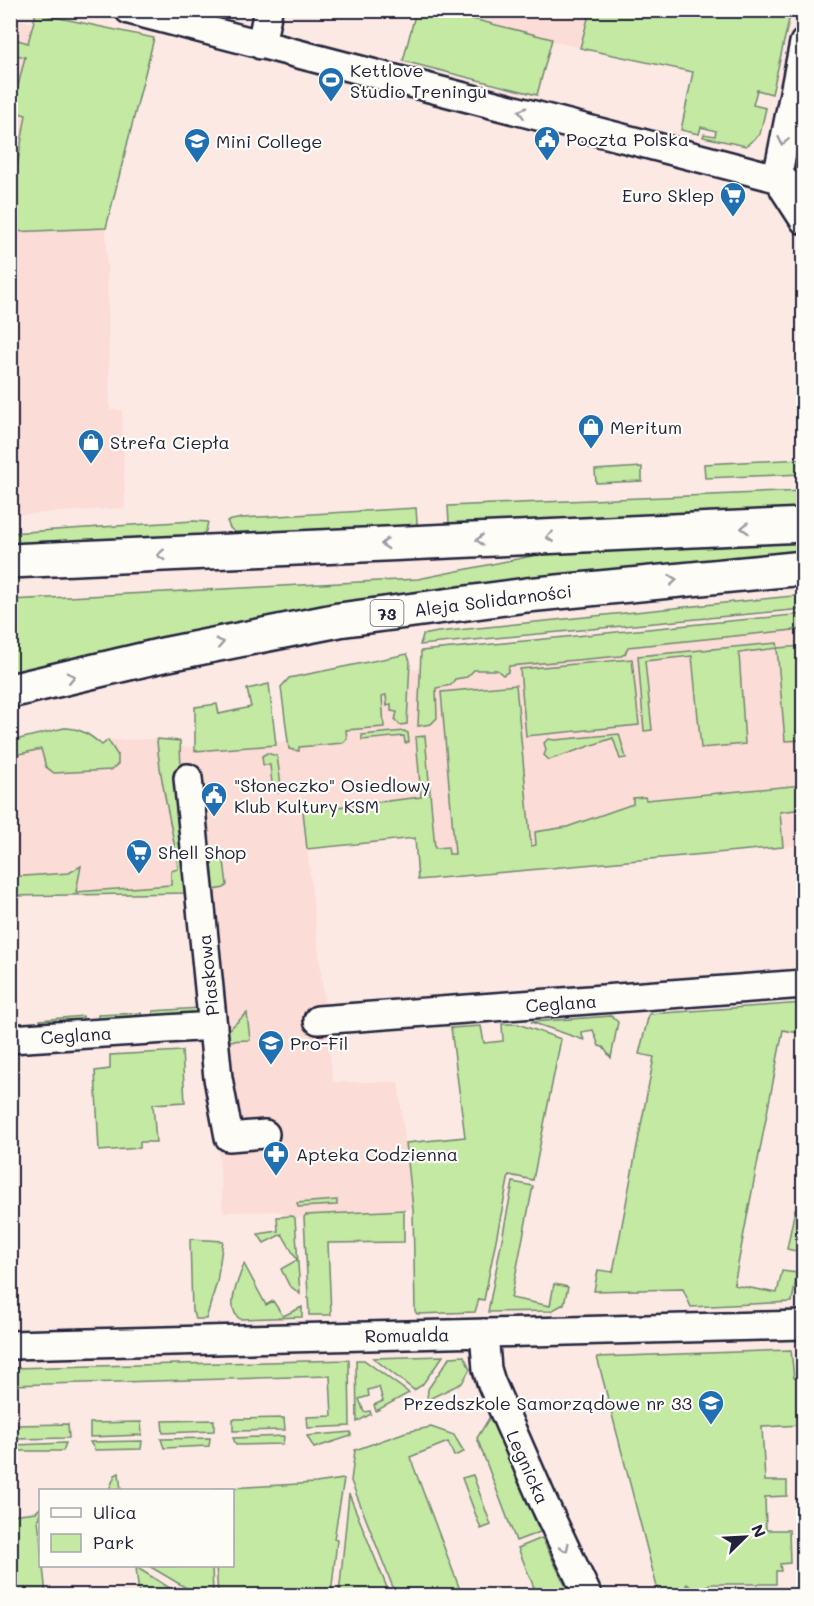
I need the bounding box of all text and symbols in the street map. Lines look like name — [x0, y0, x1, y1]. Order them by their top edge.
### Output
place label: Kettlove Studio Treningu — [350, 58, 487, 103]
sports icon: Kettlove Studio Treningu — [316, 65, 346, 103]
one-way arrow — [517, 107, 527, 120]
public building icon: Poczta Polska — [532, 124, 562, 162]
school or university icon: Mini College — [182, 126, 212, 164]
place label: Poczta Polska — [566, 127, 689, 151]
place label: Mini College — [216, 129, 322, 153]
one-way arrow — [777, 136, 790, 146]
supermarket icon: Euro Sklep — [718, 180, 748, 218]
place label: Euro Sklep — [622, 183, 714, 207]
shop icon: Meritum — [576, 412, 606, 450]
place label: Meritum — [610, 415, 682, 439]
shop icon: Strefa Ciepła — [76, 427, 106, 465]
place label: Strefa Ciepła — [110, 430, 230, 454]
one-way arrow — [741, 522, 750, 535]
one-way arrow — [546, 531, 555, 544]
one-way arrow — [475, 534, 484, 547]
one-way arrow — [381, 538, 390, 551]
one-way arrow — [157, 548, 166, 561]
one-way arrow — [668, 574, 678, 587]
street label: Aleja Solidarności — [413, 578, 573, 622]
road number: 73 — [370, 600, 404, 626]
one-way arrow — [215, 637, 225, 650]
one-way arrow — [66, 671, 76, 684]
place label: "Słoneczko" Osiedlowy Klub Kultury KSM — [234, 773, 430, 818]
public building icon: "Słoneczko" Osiedlowy Klub Kultury KSM — [199, 780, 229, 818]
supermarket icon: Shell Shop — [124, 837, 154, 875]
place label: Shell Shop — [158, 840, 246, 864]
street label: Piaskowa — [192, 933, 224, 1017]
street label: Ceglana — [525, 989, 597, 1017]
street label: Ceglana — [40, 1021, 112, 1049]
school or university icon: Pro-Fil — [256, 1028, 286, 1066]
place label: Pro-Fil — [290, 1031, 348, 1055]
pharmacy icon: Apteka Codzienna — [261, 1139, 291, 1177]
place label: Apteka Codzienna — [296, 1142, 458, 1166]
street label: Romualda — [364, 1322, 450, 1348]
school or university icon: Przedszkole Samorządowe nr 33 — [696, 1388, 726, 1426]
place label: Przedszkole Samorządowe nr 33 — [404, 1391, 692, 1415]
street label: Legnicka — [501, 1427, 555, 1507]
legend — [39, 1489, 234, 1567]
text: Ulica — [93, 1500, 137, 1524]
north arrow — [715, 1507, 775, 1567]
text: N — [747, 1521, 771, 1541]
text: Park — [93, 1530, 134, 1554]
one-way arrow — [558, 1542, 570, 1553]

